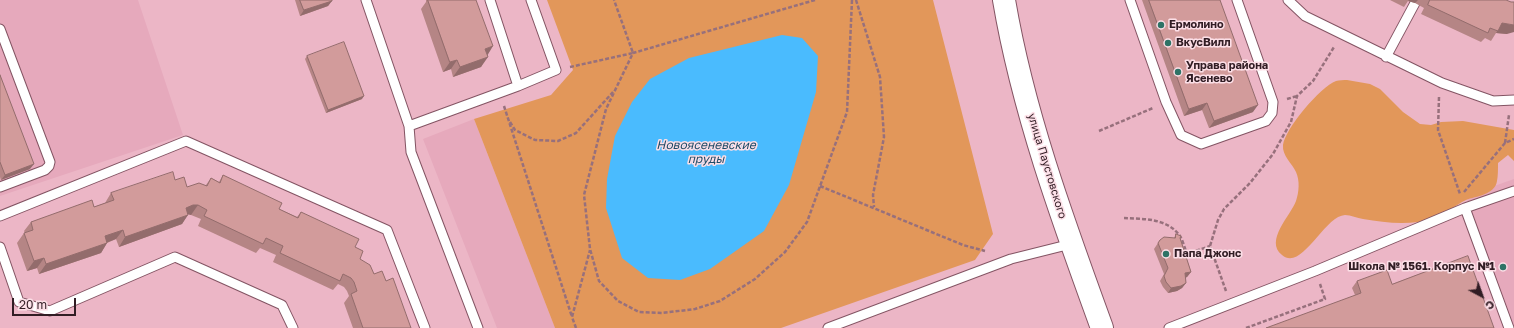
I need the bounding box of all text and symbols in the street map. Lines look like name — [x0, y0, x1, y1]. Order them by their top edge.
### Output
place label: Ермолино — [1169, 18, 1224, 32]
marker: Ермолино — [1156, 20, 1166, 30]
place label: ВкусВилл — [1176, 36, 1231, 50]
marker: ВкусВилл — [1163, 38, 1173, 48]
place label: Управа района Ясенево — [1186, 59, 1268, 85]
marker: Управа района Ясенево — [1173, 67, 1183, 77]
street label: улица Паустовского — [1025, 112, 1069, 220]
water label: Новоясеневские пруды — [656, 138, 756, 166]
place label: Папа Джонс — [1174, 247, 1241, 261]
marker: Папа Джонс — [1161, 249, 1171, 259]
place label: Школа № 1561. Корпус №1 — [1348, 260, 1495, 274]
marker: Школа № 1561. Корпус №1 — [1498, 262, 1508, 272]
north arrow — [1462, 276, 1502, 316]
scale bar — [14, 290, 78, 316]
text: 20 m — [19, 297, 47, 312]
text: С — [1483, 298, 1497, 313]

